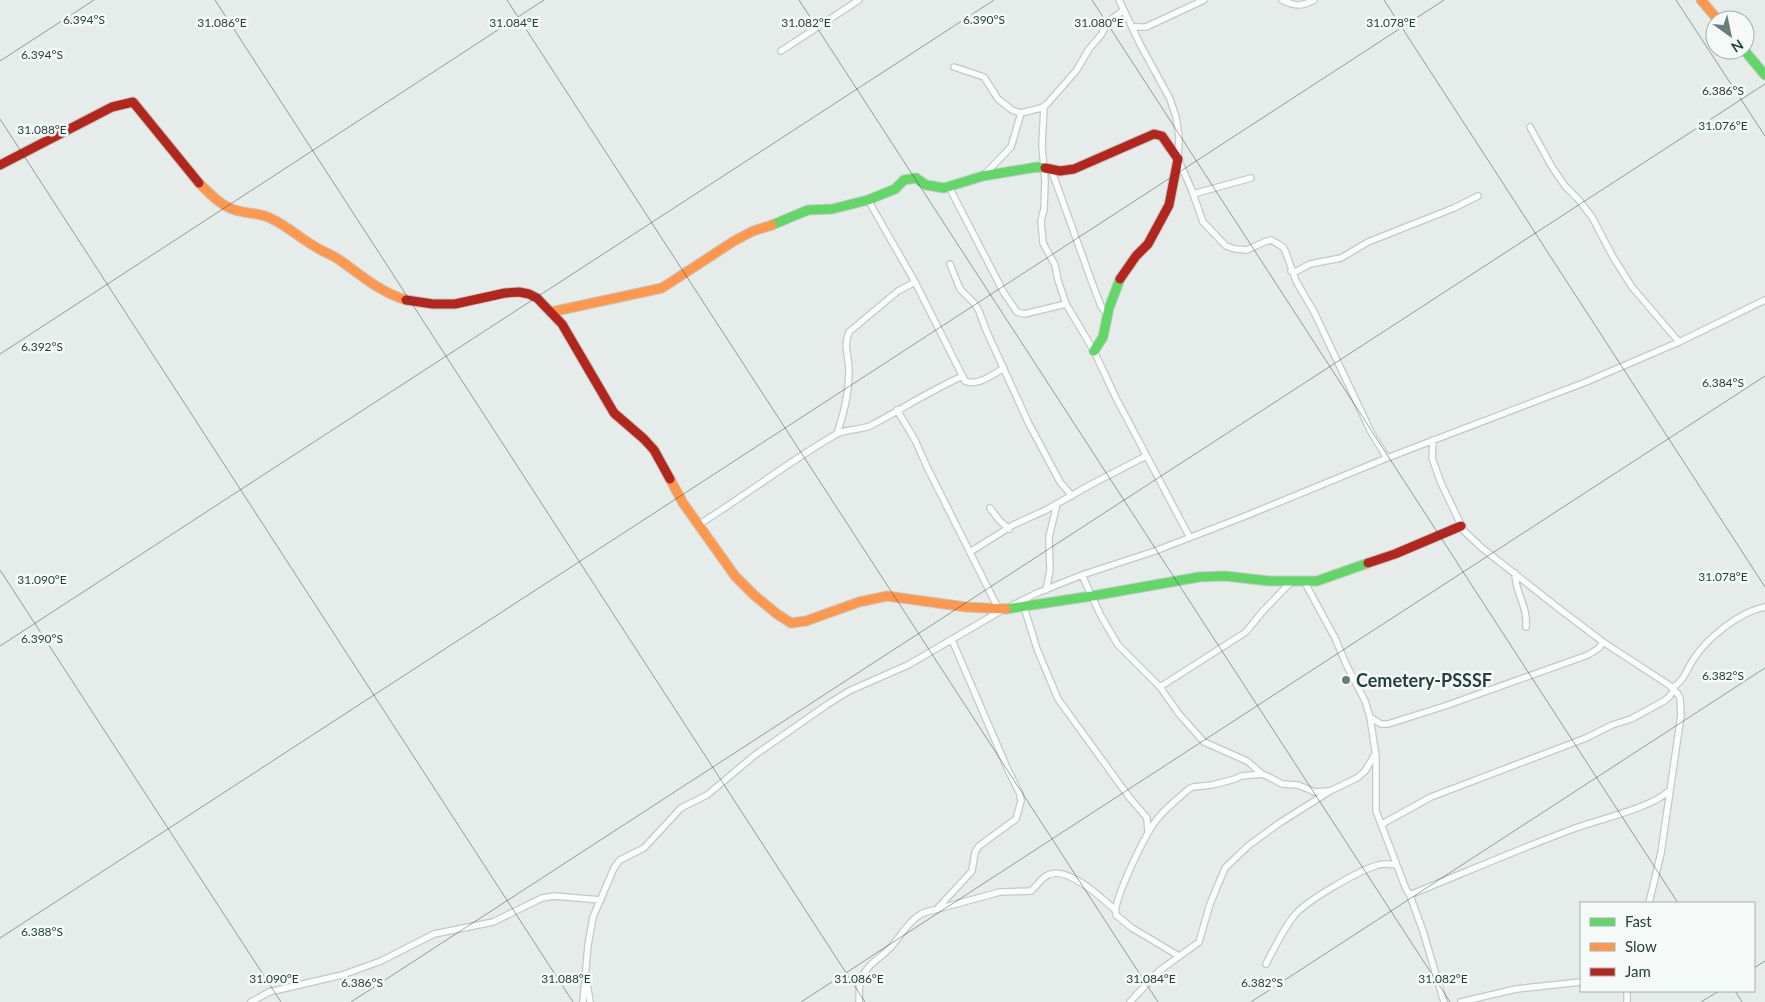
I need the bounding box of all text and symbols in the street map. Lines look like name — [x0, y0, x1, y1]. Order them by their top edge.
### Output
north arrow — [1705, 10, 1755, 60]
text: 6.394°S — [63, 12, 105, 27]
text: 6.390°S — [963, 12, 1005, 27]
text: 31.086°E — [197, 15, 247, 30]
text: 31.084°E — [489, 15, 539, 30]
text: 31.082°E — [781, 15, 831, 30]
text: 31.080°E — [1074, 15, 1124, 30]
text: 31.078°E — [1366, 15, 1416, 30]
text: N — [1728, 36, 1747, 56]
text: 6.394°S — [21, 47, 63, 62]
text: 6.386°S — [1702, 83, 1744, 98]
text: 31.076°E — [1698, 118, 1748, 133]
text: 31.088°E — [17, 122, 67, 137]
text: 6.392°S — [21, 339, 63, 354]
text: 6.384°S — [1702, 375, 1744, 390]
text: 31.078°E — [1698, 569, 1748, 584]
text: 31.090°E — [17, 572, 67, 587]
text: 6.390°S — [21, 631, 63, 646]
text: 6.382°S — [1702, 668, 1744, 683]
place label: Cemetery-PSSSF — [1356, 669, 1492, 691]
marker: Cemetery-PSSSF — [1340, 674, 1352, 686]
legend — [1580, 902, 1755, 992]
text: Fast — [1625, 912, 1652, 930]
text: 6.388°S — [21, 924, 63, 939]
text: Slow — [1625, 937, 1657, 955]
text: Jam — [1625, 962, 1651, 980]
text: 31.090°E — [249, 971, 299, 986]
text: 31.088°E — [541, 971, 591, 986]
text: 31.086°E — [834, 971, 884, 986]
text: 31.084°E — [1126, 971, 1176, 986]
text: 31.082°E — [1418, 971, 1468, 986]
text: 6.386°S — [341, 975, 383, 990]
text: 6.382°S — [1241, 975, 1283, 990]

